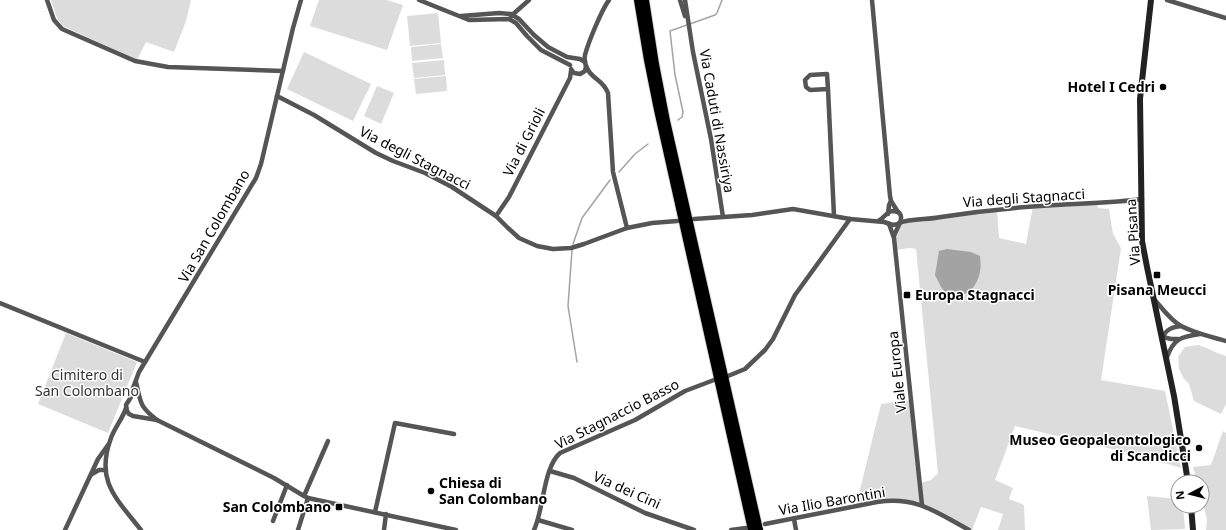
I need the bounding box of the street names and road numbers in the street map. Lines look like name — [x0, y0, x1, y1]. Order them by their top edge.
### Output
street label: Via Caduti di Nassiriya — [695, 48, 739, 194]
street label: Via di Grioli — [498, 104, 549, 179]
street label: Via degli Stagnacci — [356, 121, 474, 194]
street label: Via San Colombano — [173, 166, 254, 286]
street label: Via degli Stagnacci — [962, 184, 1086, 211]
street label: Via Pisana — [1121, 198, 1144, 266]
street label: Viale Europa — [883, 330, 910, 414]
street label: Via Stagnaccio Basso — [551, 374, 682, 453]
street label: Via dei Cini — [590, 466, 664, 513]
street label: Via Ilio Barontini — [777, 482, 887, 519]

